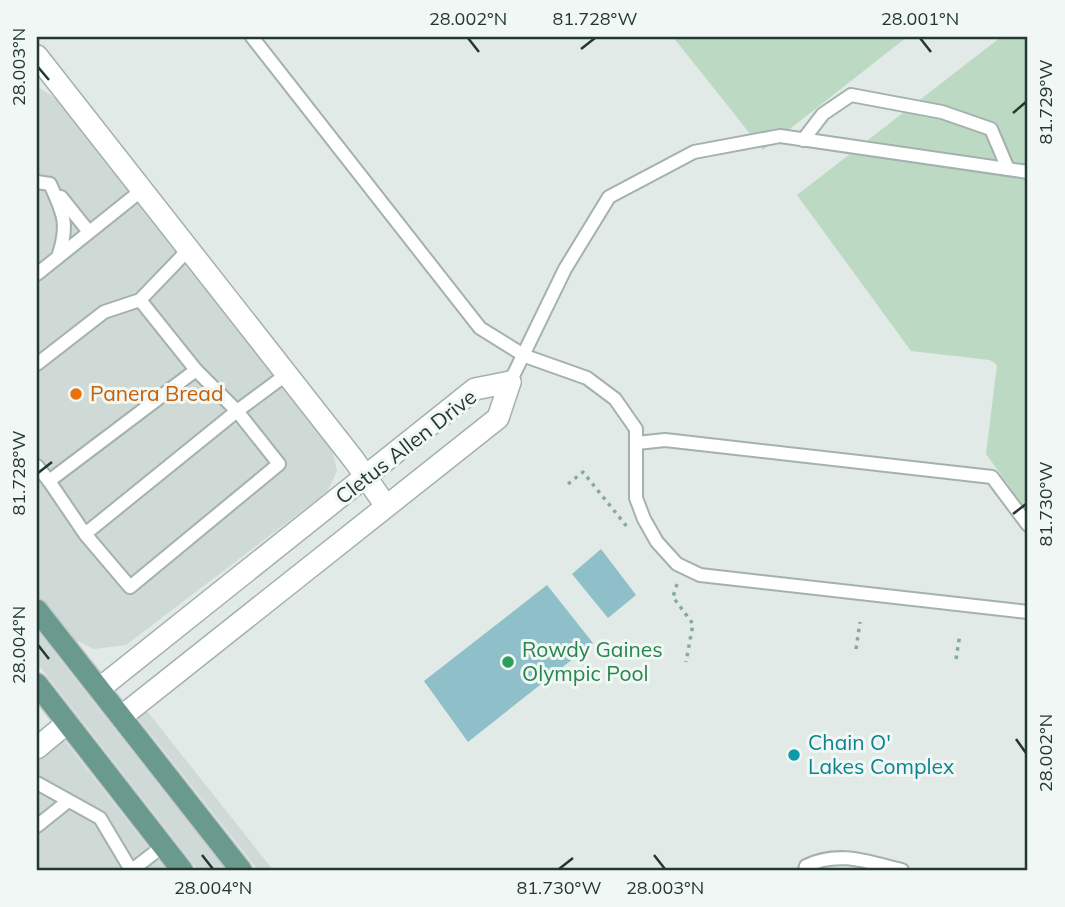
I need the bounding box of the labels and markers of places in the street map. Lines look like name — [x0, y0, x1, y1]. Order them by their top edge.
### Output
place label: Panera Bread — [90, 380, 224, 406]
marker: Panera Bread — [68, 386, 84, 402]
place label: Rowdy Gaines Olympic Pool — [522, 636, 663, 686]
marker: Rowdy Gaines Olympic Pool — [500, 654, 516, 670]
place label: Chain O' Lakes Complex — [808, 729, 954, 779]
marker: Chain O' Lakes Complex — [786, 747, 802, 763]

